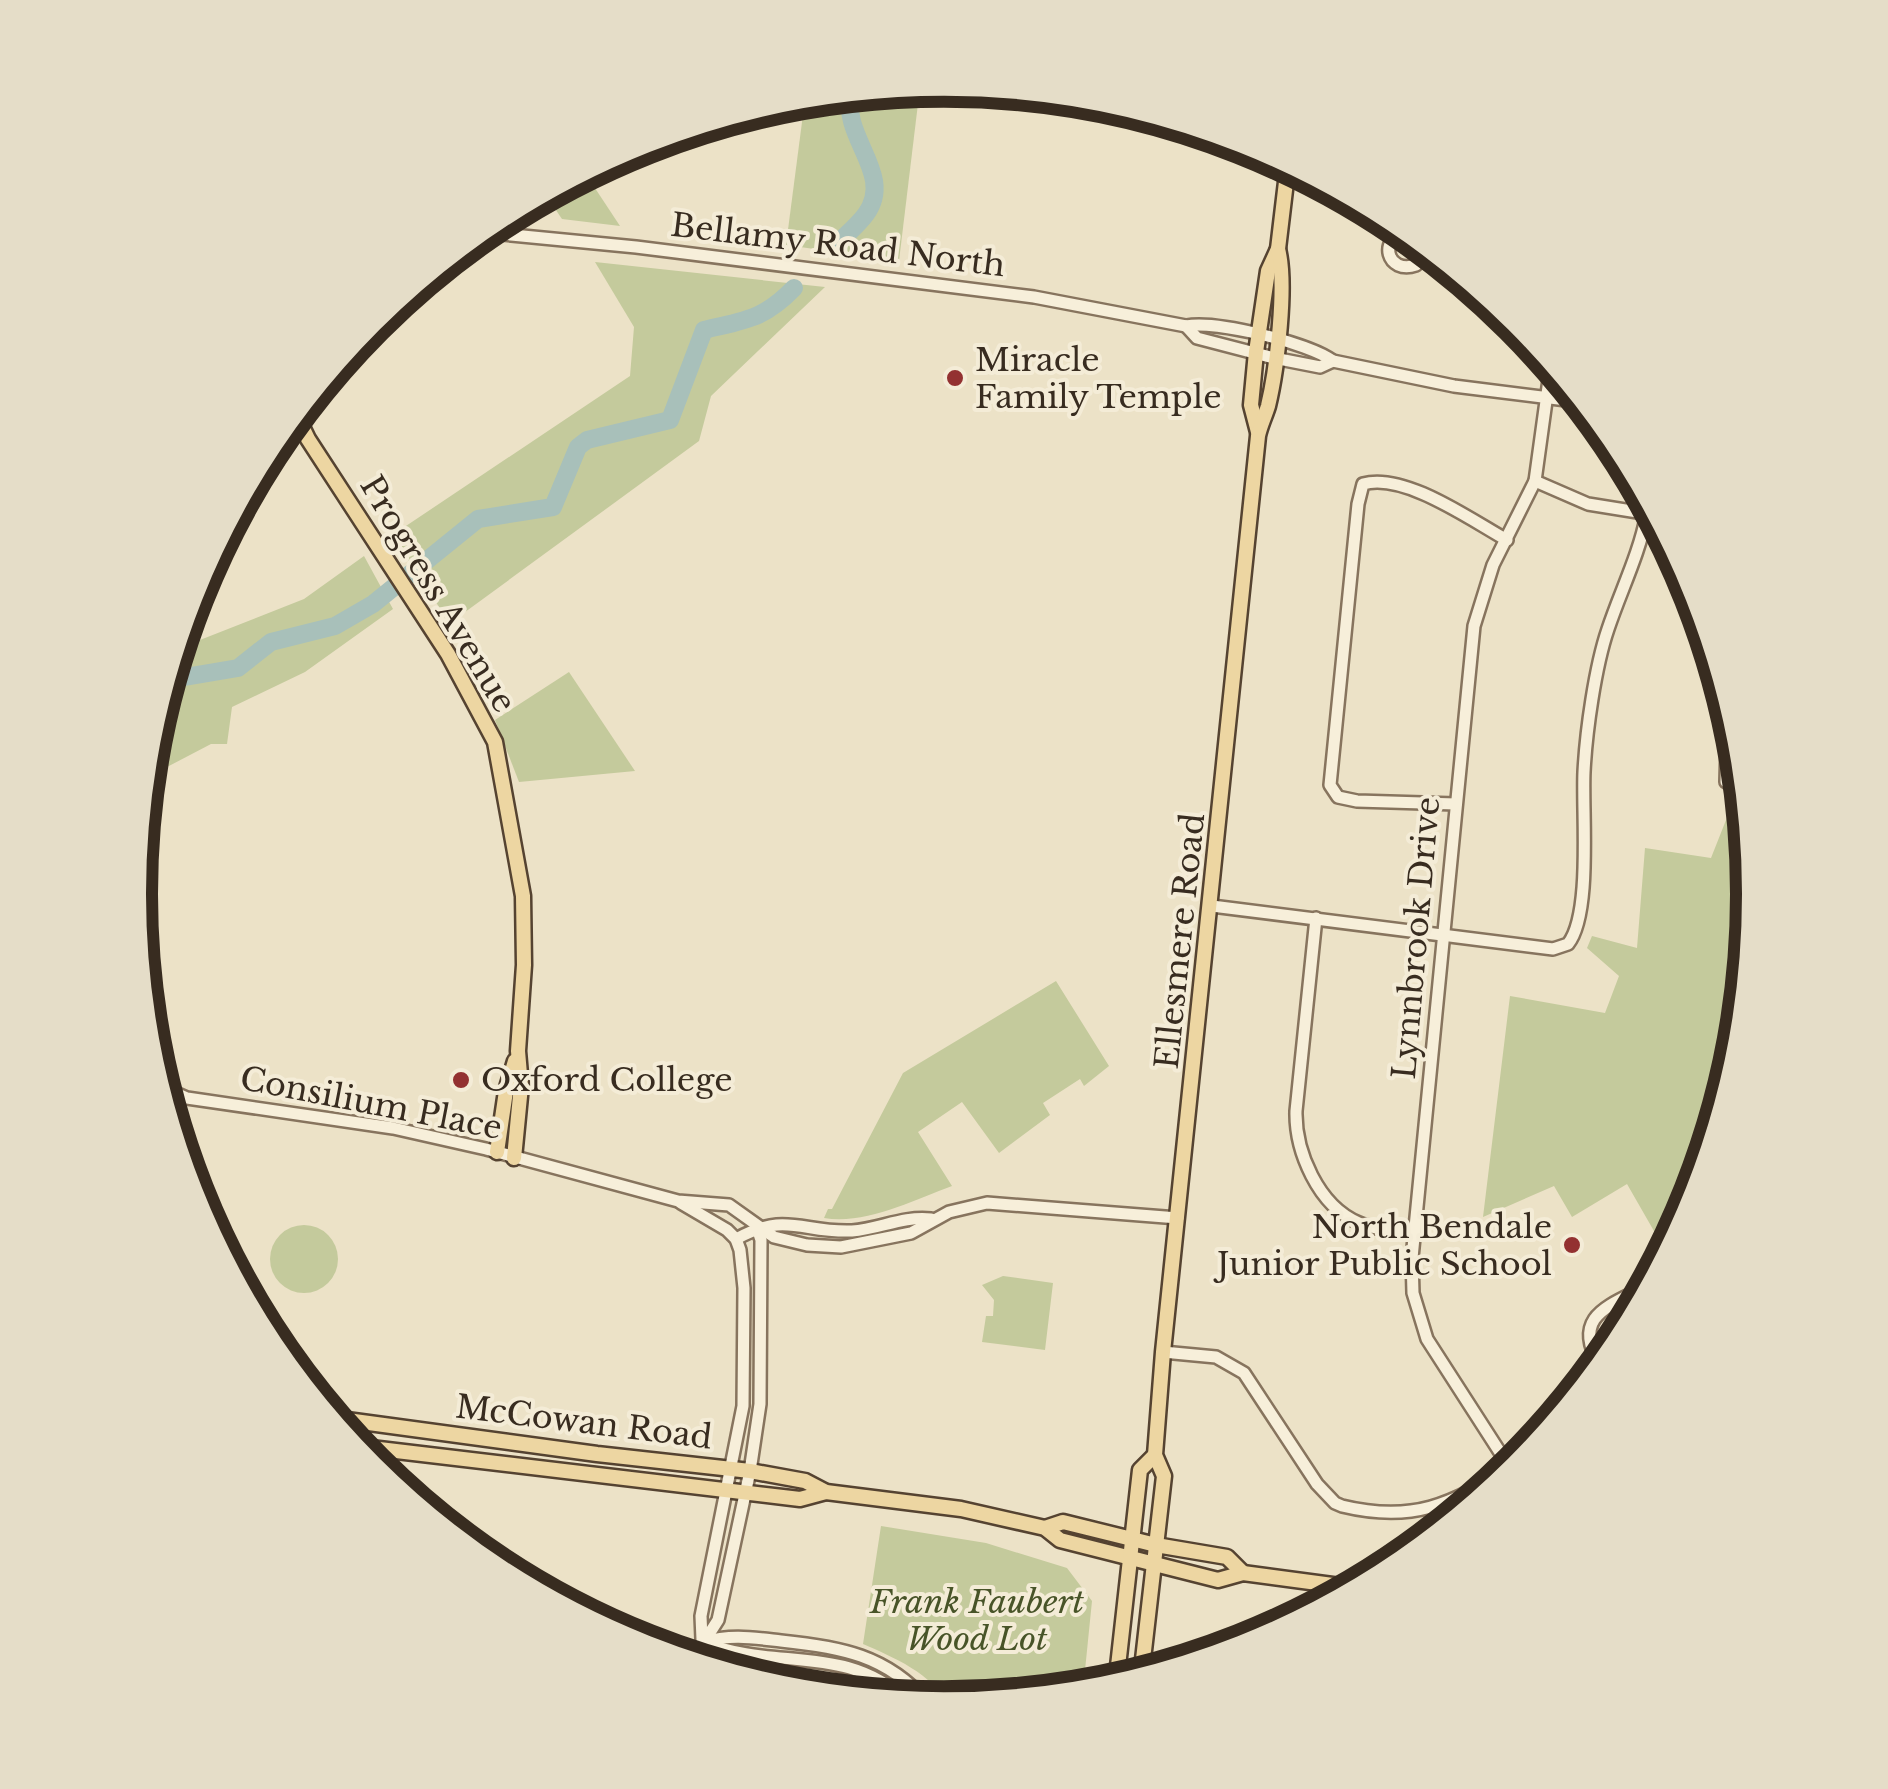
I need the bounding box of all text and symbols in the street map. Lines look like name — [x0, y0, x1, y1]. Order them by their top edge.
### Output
street label: Bellamy Road North — [669, 205, 1007, 285]
place label: Miracle Family Temple — [975, 340, 1222, 417]
marker: Miracle Family Temple — [944, 367, 966, 389]
street label: Progress Avenue — [352, 468, 524, 720]
street label: Lynnbrook Drive — [1384, 795, 1448, 1081]
street label: Ellesmere Road — [1147, 811, 1213, 1071]
street label: Consilium Place — [237, 1058, 505, 1148]
place label: Oxford College — [481, 1060, 733, 1100]
marker: Oxford College — [450, 1069, 472, 1091]
place label: North Bendale Junior Public School — [1213, 1207, 1552, 1284]
marker: North Bendale Junior Public School — [1561, 1234, 1583, 1256]
street label: McCowan Road — [453, 1386, 715, 1458]
park label: Frank Faubert Wood Lot — [869, 1582, 1084, 1659]

